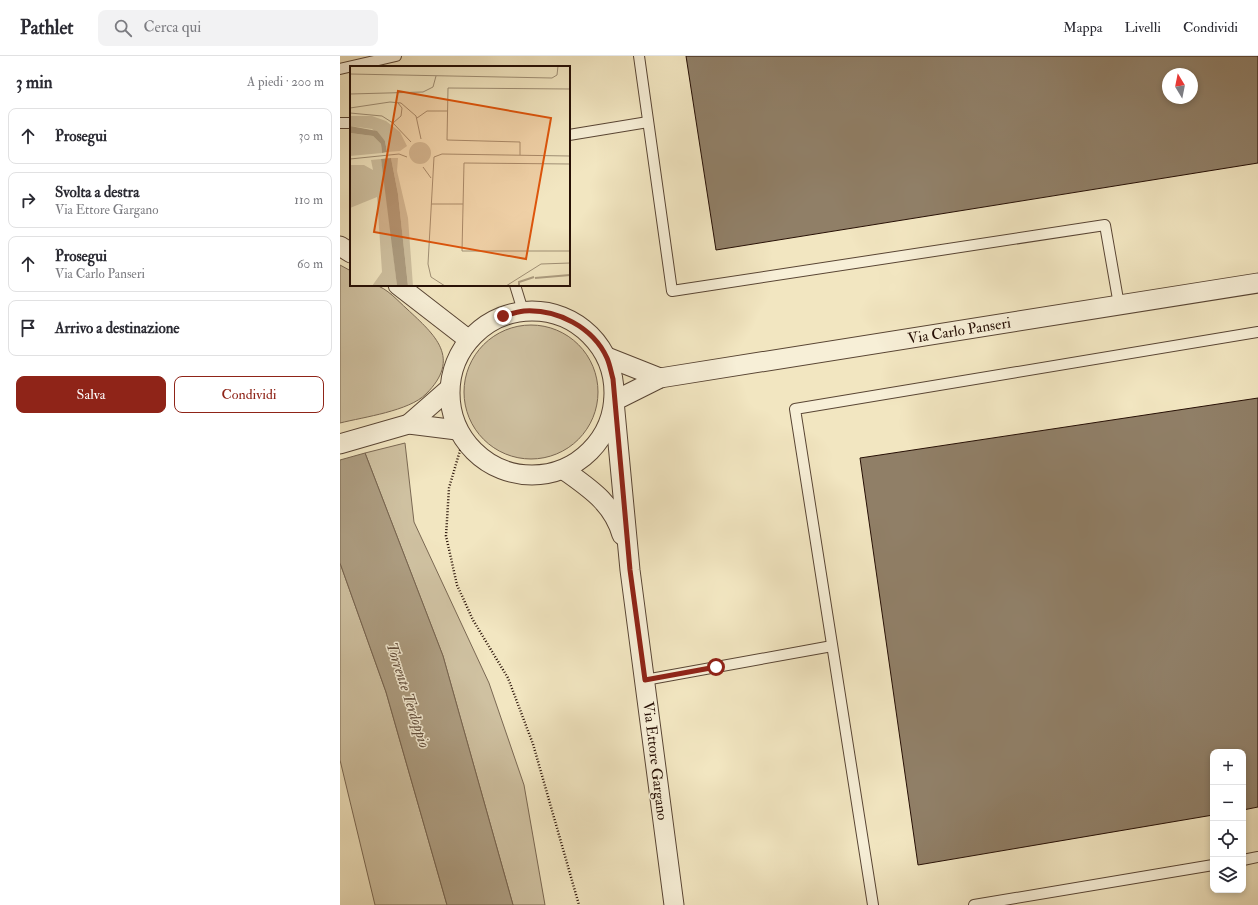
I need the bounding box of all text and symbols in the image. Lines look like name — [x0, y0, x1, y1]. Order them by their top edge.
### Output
search box — [98, 10, 378, 46]
text: Pathlet — [20, 16, 74, 40]
icon: search — [112, 17, 134, 39]
text: Cerca qui — [144, 18, 201, 37]
text: Mappa — [1063, 19, 1102, 36]
text: Livelli — [1124, 19, 1161, 36]
text: Condividi — [1183, 19, 1238, 36]
inset map — [350, 66, 570, 286]
north arrow — [1162, 68, 1198, 104]
text: 3 min — [16, 72, 53, 93]
text: A piedi · 200 m — [247, 74, 324, 90]
icon: ahead — [17, 125, 39, 147]
text: Prosegui — [55, 127, 107, 146]
text: 30 m — [299, 128, 323, 144]
text: Svolta a destra — [55, 183, 139, 202]
icon: right — [17, 189, 39, 211]
text: 110 m — [294, 192, 323, 208]
text: Via Ettore Gargano — [55, 202, 158, 218]
text: Prosegui — [55, 247, 107, 266]
icon: ahead — [17, 253, 39, 275]
text: 60 m — [297, 256, 323, 272]
text: Via Carlo Panseri — [55, 266, 145, 282]
route end — [494, 307, 512, 325]
street label: Via Carlo Panseri — [906, 313, 1012, 348]
icon: arrive — [17, 317, 39, 339]
text: Arrivo a destinazione — [55, 319, 180, 338]
button: Salva — [16, 376, 166, 413]
button: Condividi — [174, 376, 324, 413]
water label: Torrente Terdoppio — [381, 640, 435, 751]
route start — [707, 658, 725, 676]
street label: Via Ettore Gargano — [638, 701, 672, 821]
map controls — [1210, 749, 1246, 893]
button: + — [1210, 749, 1246, 785]
button: − — [1210, 785, 1246, 821]
button: locate — [1210, 821, 1246, 857]
button: layers — [1210, 857, 1246, 893]

